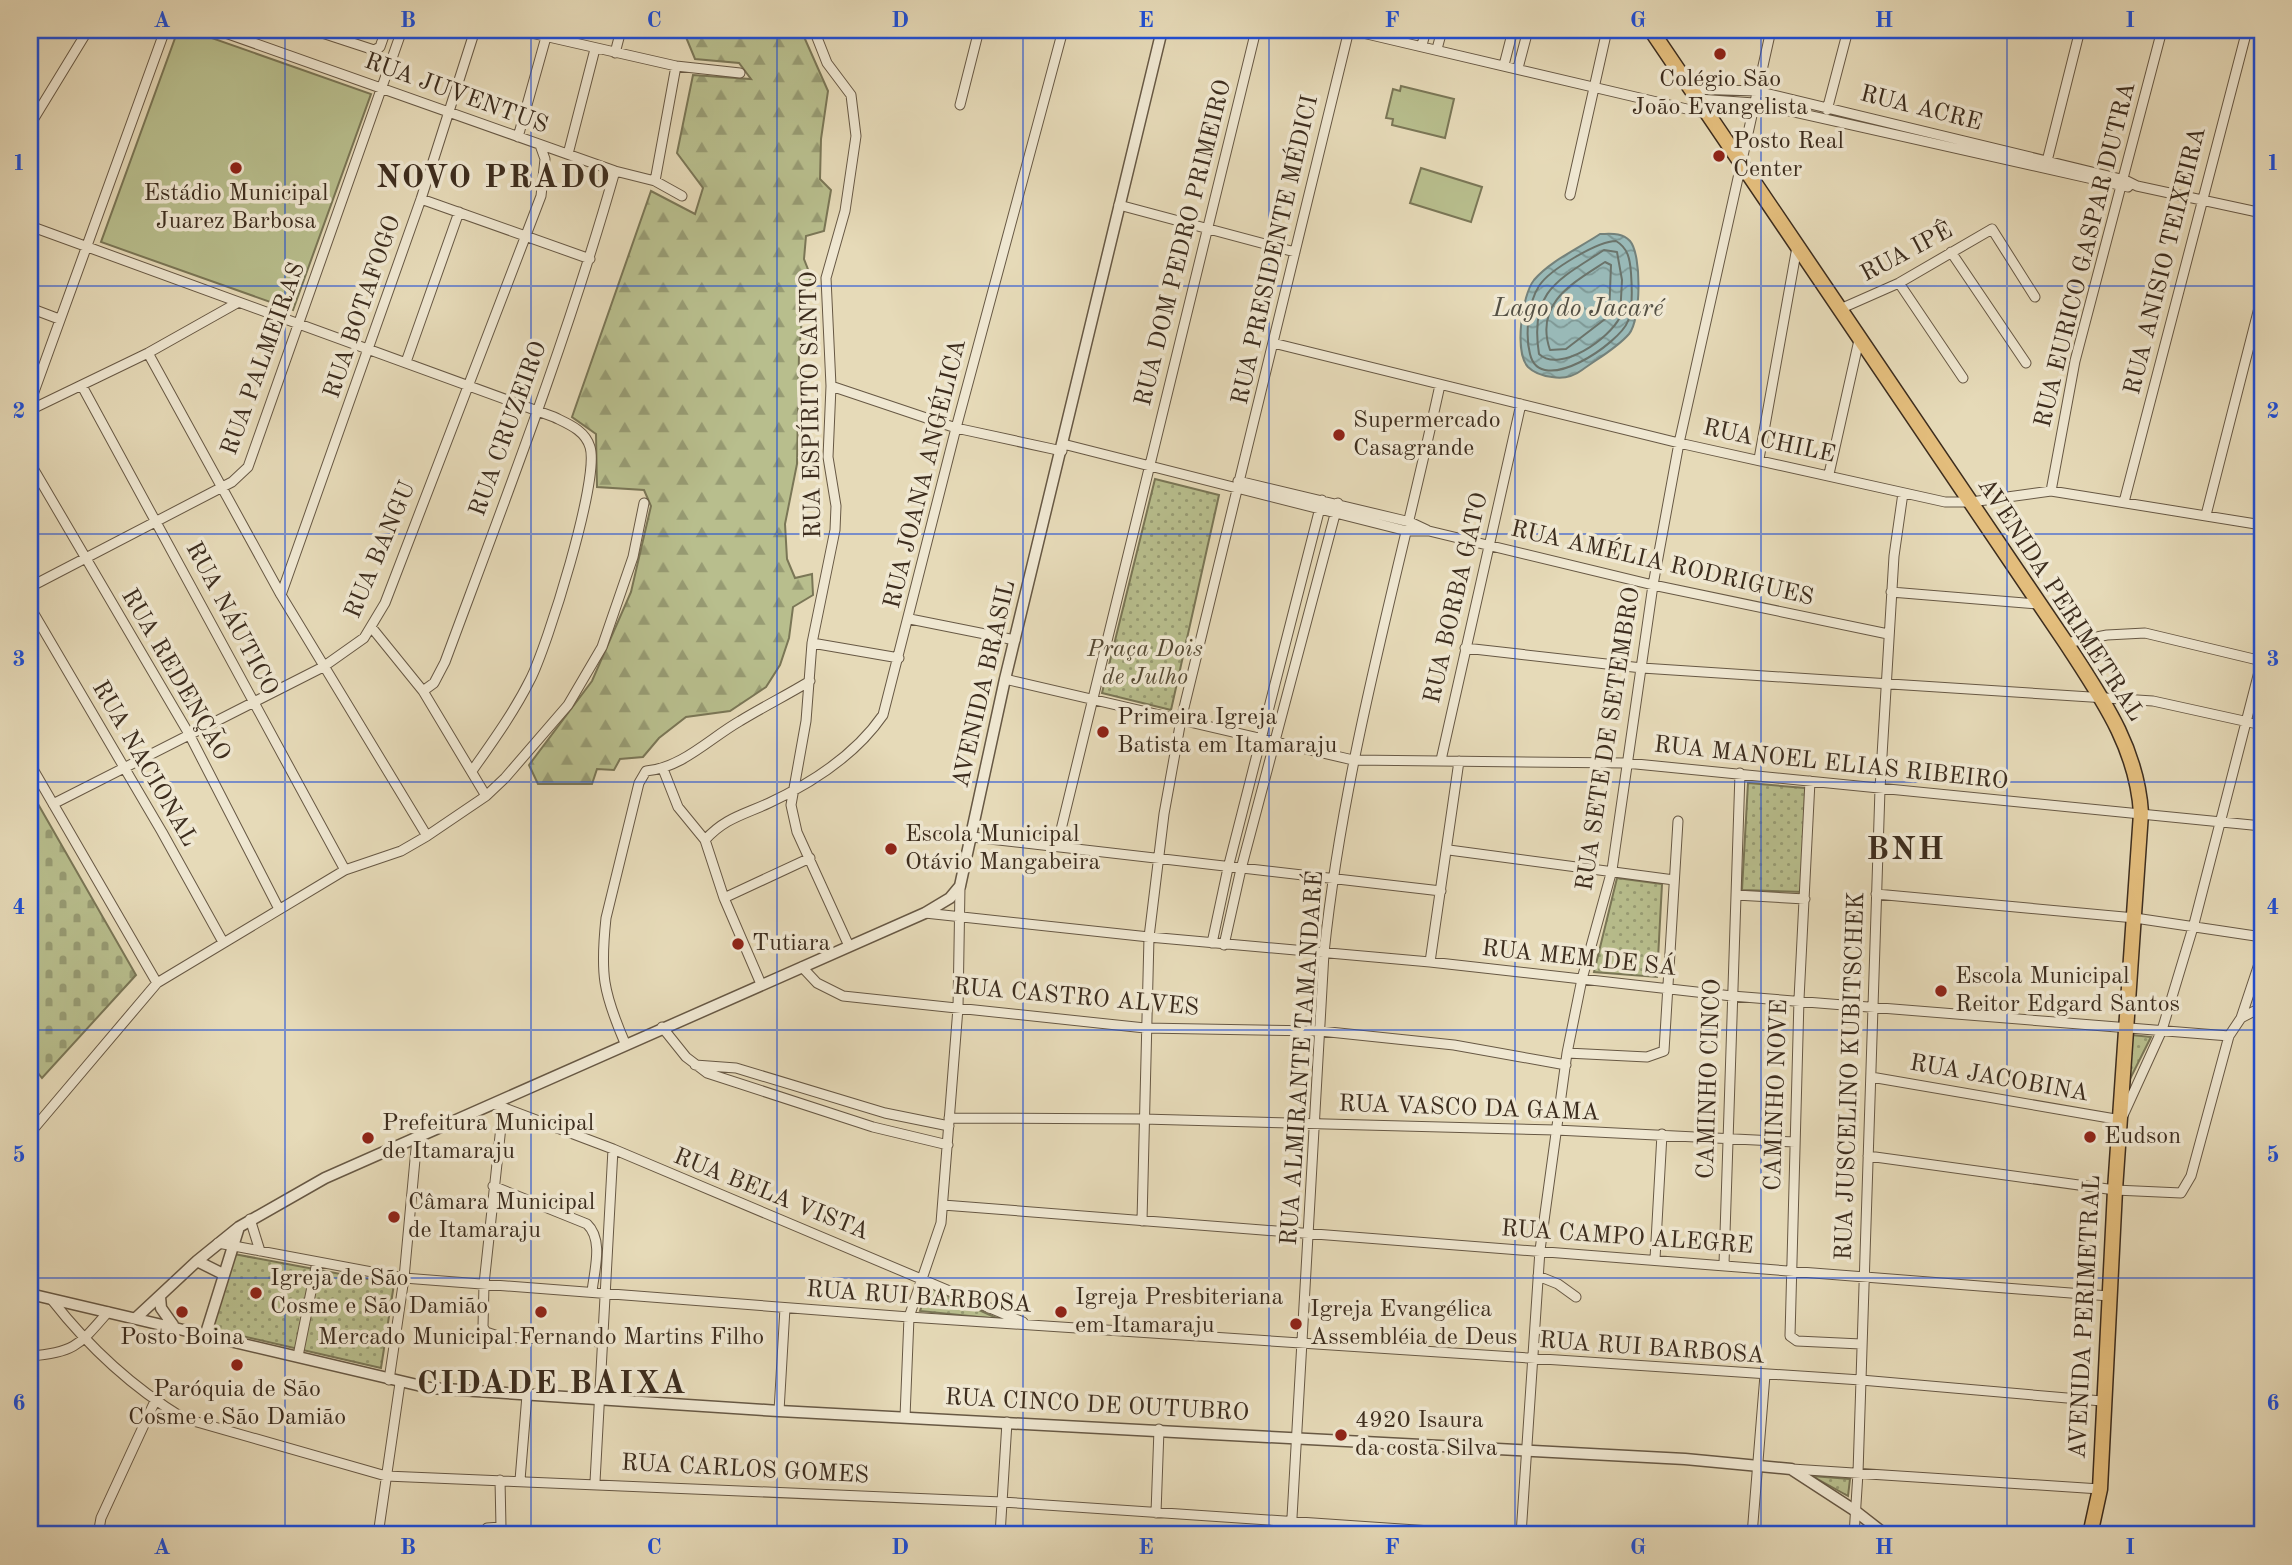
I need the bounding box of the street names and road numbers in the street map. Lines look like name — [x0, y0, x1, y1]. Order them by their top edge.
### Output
street label: RUA JUVENTUS — [361, 50, 551, 138]
street label: RUA DOM PEDRO PRIMEIRO — [1132, 77, 1236, 409]
street label: RUA EURICO GASPAR DUTRA — [2031, 80, 2141, 430]
street label: RUA ACRE — [1858, 82, 1984, 136]
street label: RUA PRESIDENTE MÉDICI — [1225, 92, 1323, 407]
street label: RUA ANISIO TEIXEIRA — [2121, 125, 2211, 397]
street label: RUA BOTAFOGO — [320, 212, 406, 402]
street label: RUA IPÊ — [1855, 215, 1957, 287]
street label: RUA PALMEIRAS — [218, 259, 310, 459]
street label: RUA ESPÍRITO SANTO — [794, 271, 826, 539]
street label: RUA JOANA ANGÉLICA — [877, 336, 971, 611]
street label: RUA CRUZEIRO — [466, 338, 552, 520]
street label: RUA CHILE — [1701, 416, 1837, 468]
street label: AVENIDA PERIMETRAL — [1972, 474, 2148, 726]
street label: RUA BANGU — [341, 478, 421, 622]
street label: RUA BORBA GATO — [1421, 490, 1493, 706]
street label: RUA AMÉLIA RODRIGUES — [1508, 514, 1817, 611]
street label: RUA NÁUTICO — [180, 536, 285, 700]
street label: AVENIDA BRASIL — [949, 578, 1021, 790]
street label: RUA REDENÇÃO — [116, 583, 237, 765]
street label: RUA SETE DE SETEMBRO — [1573, 585, 1645, 893]
street label: RUA NACIONAL — [87, 677, 201, 851]
street label: RUA MANOEL ELIAS RIBEIRO — [1653, 733, 2009, 795]
street label: RUA ALMIRANTE TAMANDARÉ — [1274, 869, 1328, 1246]
street label: RUA JUSCELINO KUBITSCHEK — [1833, 891, 1869, 1261]
street label: RUA MEM DE SÁ — [1480, 933, 1678, 981]
street label: RUA CASTRO ALVES — [952, 975, 1200, 1021]
street label: CAMINHO CINCO — [1695, 978, 1725, 1180]
street label: CAMINHO NOVE — [1762, 999, 1792, 1191]
street label: RUA JACOBINA — [1908, 1051, 2090, 1107]
street label: RUA VASCO DA GAMA — [1338, 1092, 1600, 1126]
street label: RUA BELA VISTA — [670, 1145, 872, 1245]
street label: AVENIDA PERIMETRAL — [2067, 1174, 2105, 1460]
street label: RUA CAMPO ALEGRE — [1500, 1217, 1754, 1259]
street label: RUA RUI BARBOSA — [805, 1278, 1033, 1318]
street label: RUA RUI BARBOSA — [1538, 1329, 1766, 1369]
street label: RUA CINCO DE OUTUBRO — [944, 1386, 1250, 1426]
street label: RUA CARLOS GOMES — [620, 1452, 870, 1488]

